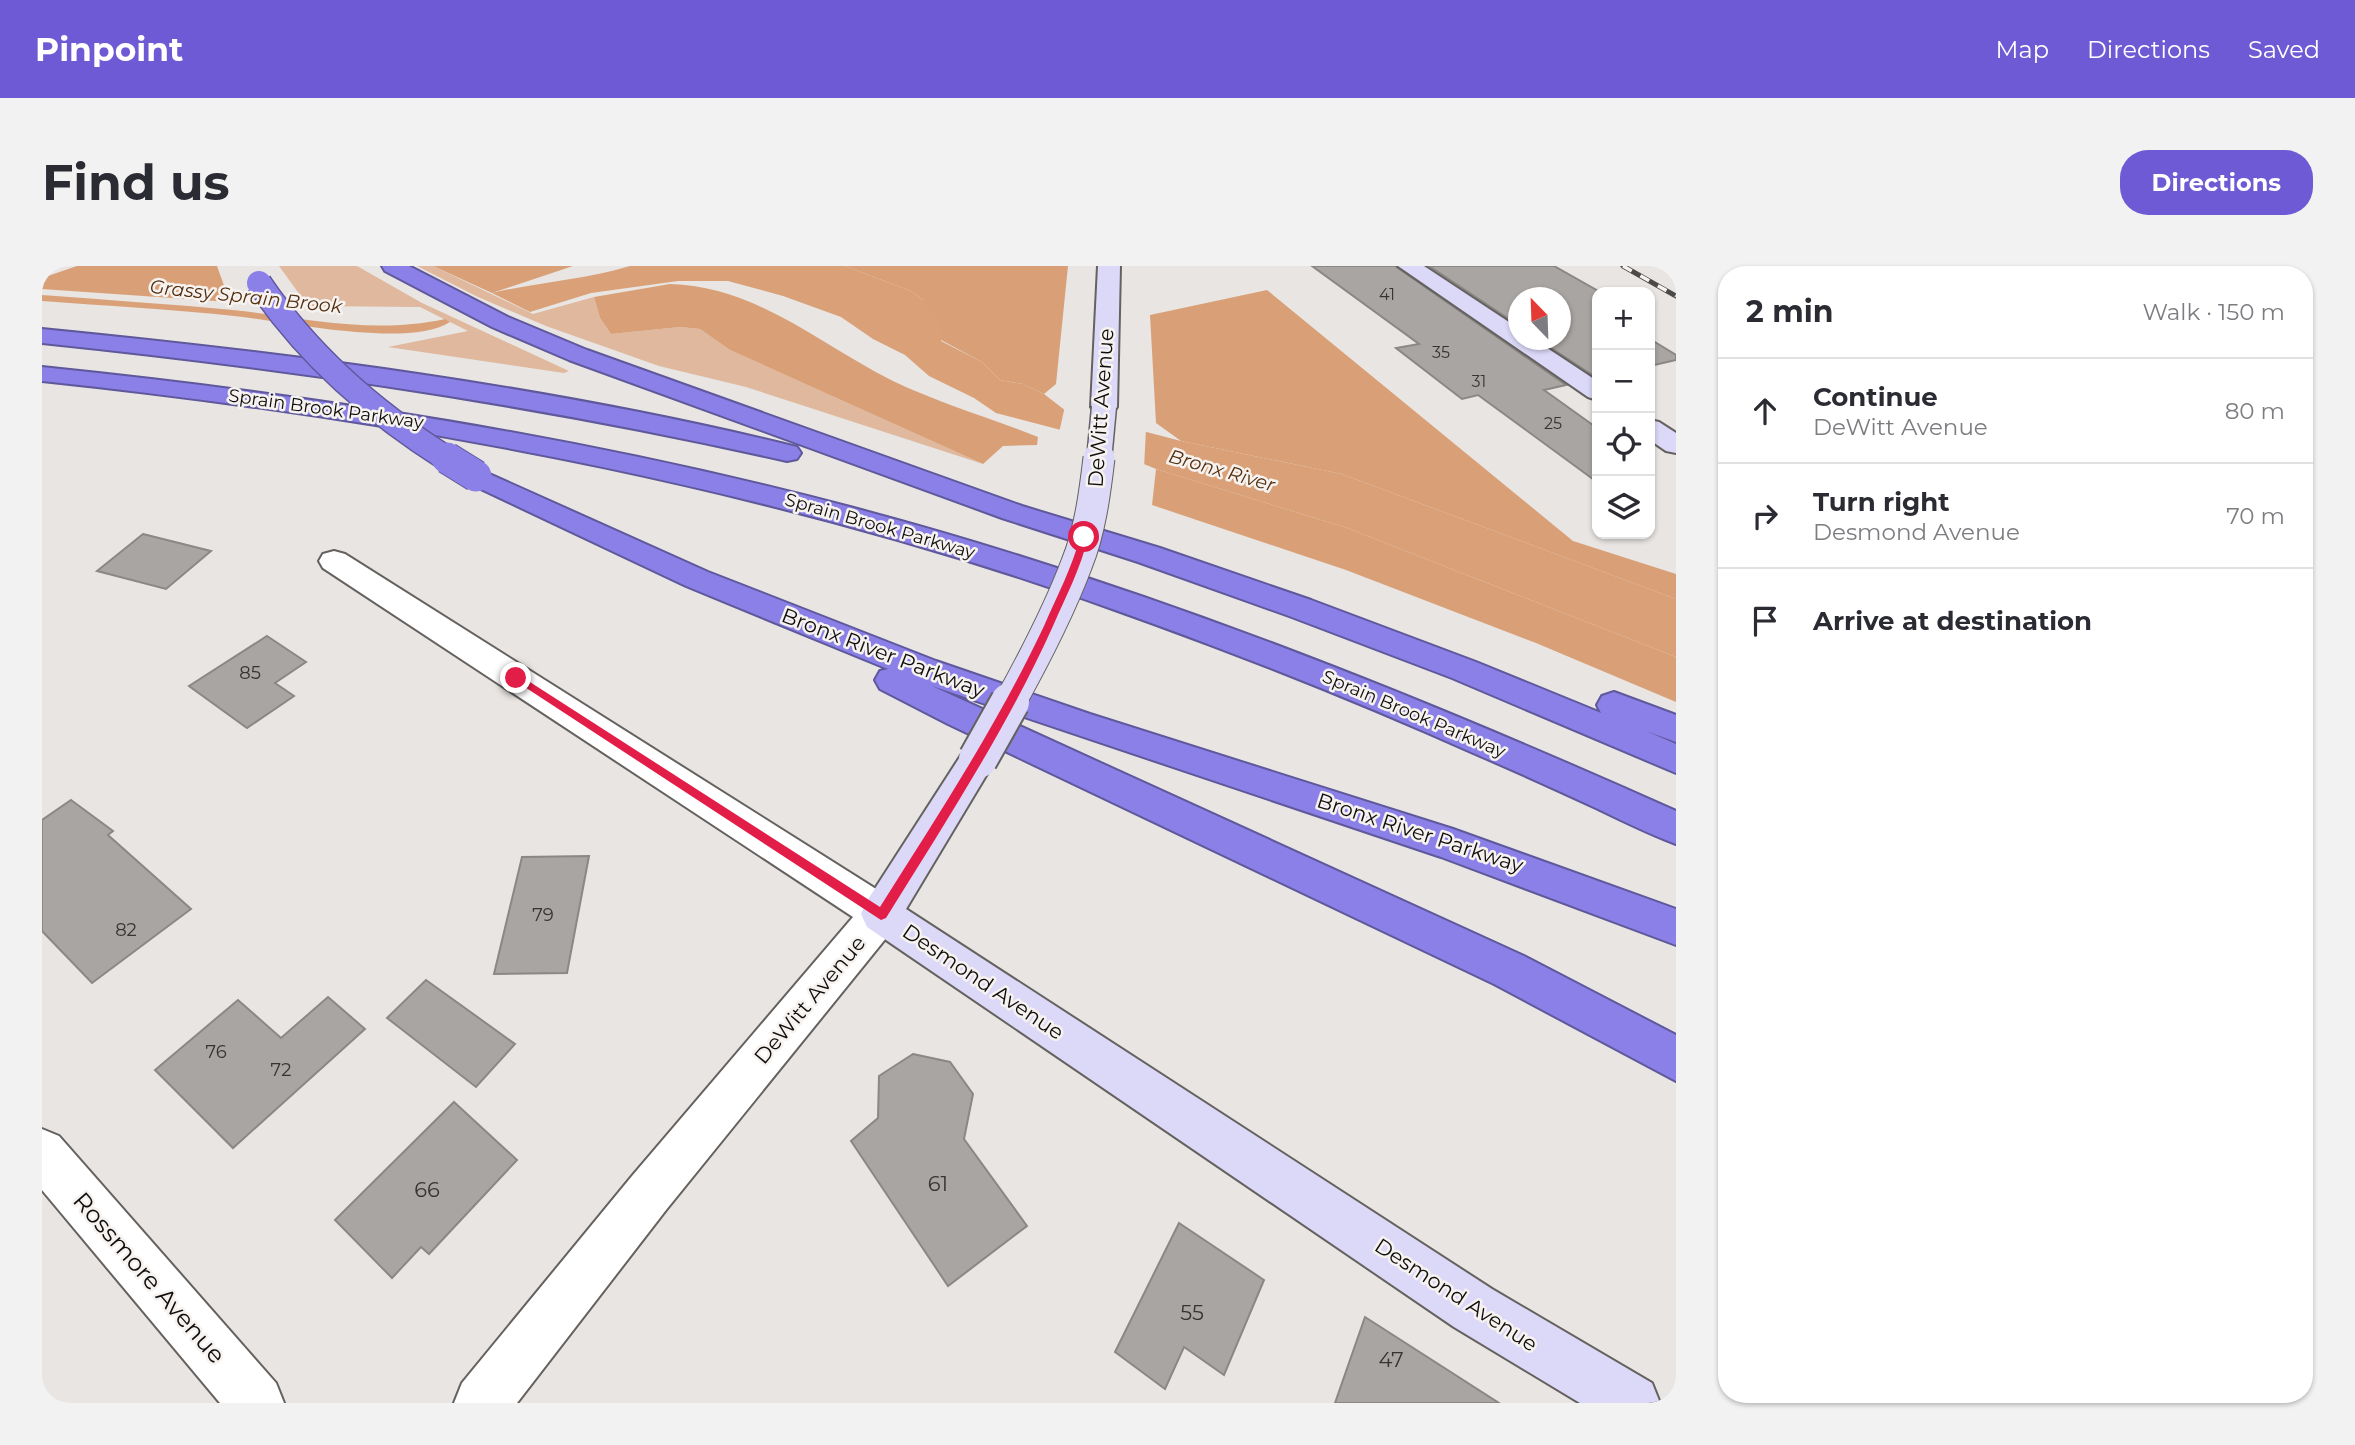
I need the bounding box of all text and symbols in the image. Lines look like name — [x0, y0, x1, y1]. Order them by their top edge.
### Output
text: Pinpoint — [35, 29, 183, 69]
text: Map — [1996, 35, 2049, 64]
text: Directions — [2087, 35, 2210, 64]
text: Saved — [2248, 35, 2320, 64]
button: Directions — [2120, 150, 2313, 215]
text: Find us — [42, 153, 230, 212]
water label: Grassy Sprain Brook — [149, 275, 344, 318]
house number: 41 — [1379, 285, 1395, 304]
north arrow — [1508, 287, 1571, 350]
map controls — [1592, 287, 1655, 539]
button: + — [1592, 287, 1655, 350]
text: 2 min — [1746, 293, 1833, 330]
text: Walk · 150 m — [2142, 298, 2285, 326]
street label: DeWitt Avenue — [1082, 328, 1119, 488]
house number: 35 — [1432, 343, 1450, 362]
button: − — [1592, 350, 1655, 413]
house number: 31 — [1472, 372, 1486, 391]
text: Continue — [1813, 381, 1938, 413]
street label: Sprain Brook Parkway — [227, 384, 425, 434]
icon: ahead — [1746, 392, 1784, 430]
text: 80 m — [2225, 397, 2285, 425]
button: locate — [1592, 413, 1655, 476]
text: DeWitt Avenue — [1813, 413, 1988, 441]
house number: 25 — [1544, 414, 1562, 433]
water label: Bronx River — [1166, 444, 1278, 497]
button: layers — [1592, 476, 1655, 539]
text: Turn right — [1813, 486, 1949, 518]
street label: Sprain Brook Parkway — [782, 488, 978, 564]
icon: right — [1746, 497, 1784, 535]
text: 70 m — [2226, 502, 2285, 530]
text: Desmond Avenue — [1813, 518, 2020, 546]
route start — [1068, 521, 1099, 552]
street label: Bronx River Parkway — [778, 602, 989, 703]
icon: arrive — [1746, 602, 1784, 640]
text: Arrive at destination — [1813, 605, 2092, 637]
house number: 85 — [239, 662, 261, 684]
route end — [500, 662, 531, 693]
street label: Sprain Brook Parkway — [1319, 665, 1509, 763]
street label: Bronx River Parkway — [1314, 787, 1527, 878]
house number: 79 — [532, 904, 554, 926]
street label: Desmond Avenue — [898, 918, 1069, 1045]
house number: 82 — [115, 919, 137, 941]
street label: DeWitt Avenue — [749, 931, 870, 1069]
house number: 76 — [205, 1041, 227, 1063]
house number: 72 — [271, 1059, 291, 1081]
house number: 61 — [928, 1171, 948, 1196]
house number: 66 — [414, 1177, 440, 1202]
street label: Rossmore Avenue — [67, 1186, 232, 1369]
street label: Desmond Avenue — [1370, 1233, 1542, 1357]
house number: 55 — [1180, 1300, 1204, 1325]
house number: 47 — [1378, 1347, 1404, 1372]

